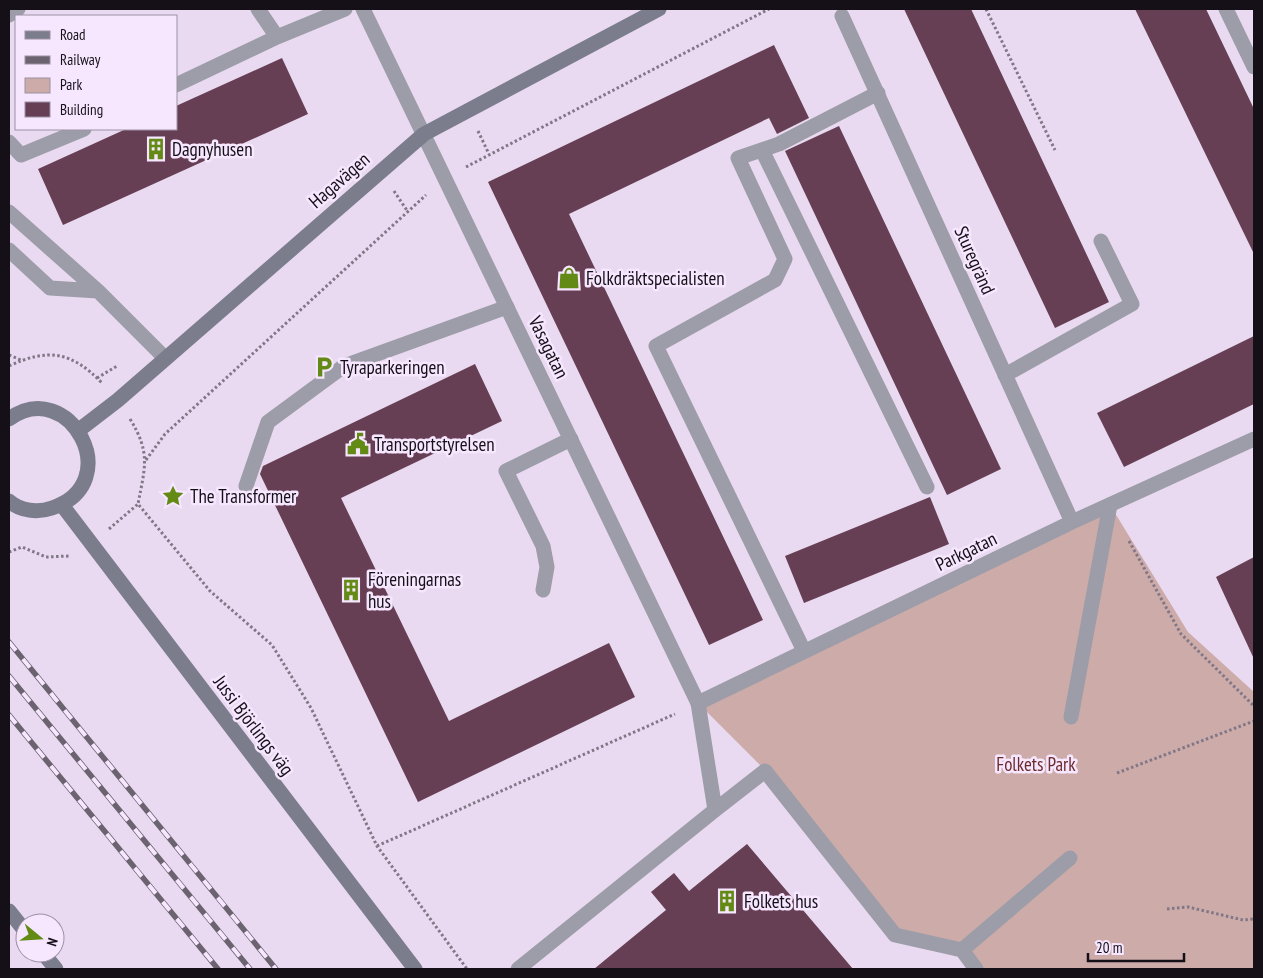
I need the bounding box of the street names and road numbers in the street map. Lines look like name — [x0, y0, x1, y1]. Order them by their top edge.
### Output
street label: Hagavägen — [304, 147, 374, 213]
street label: Sturegränd — [949, 222, 1001, 298]
street label: Vasagatan — [523, 311, 574, 382]
street label: Parkgatan — [932, 526, 1000, 576]
street label: Jussi Björlings väg — [208, 669, 299, 780]

